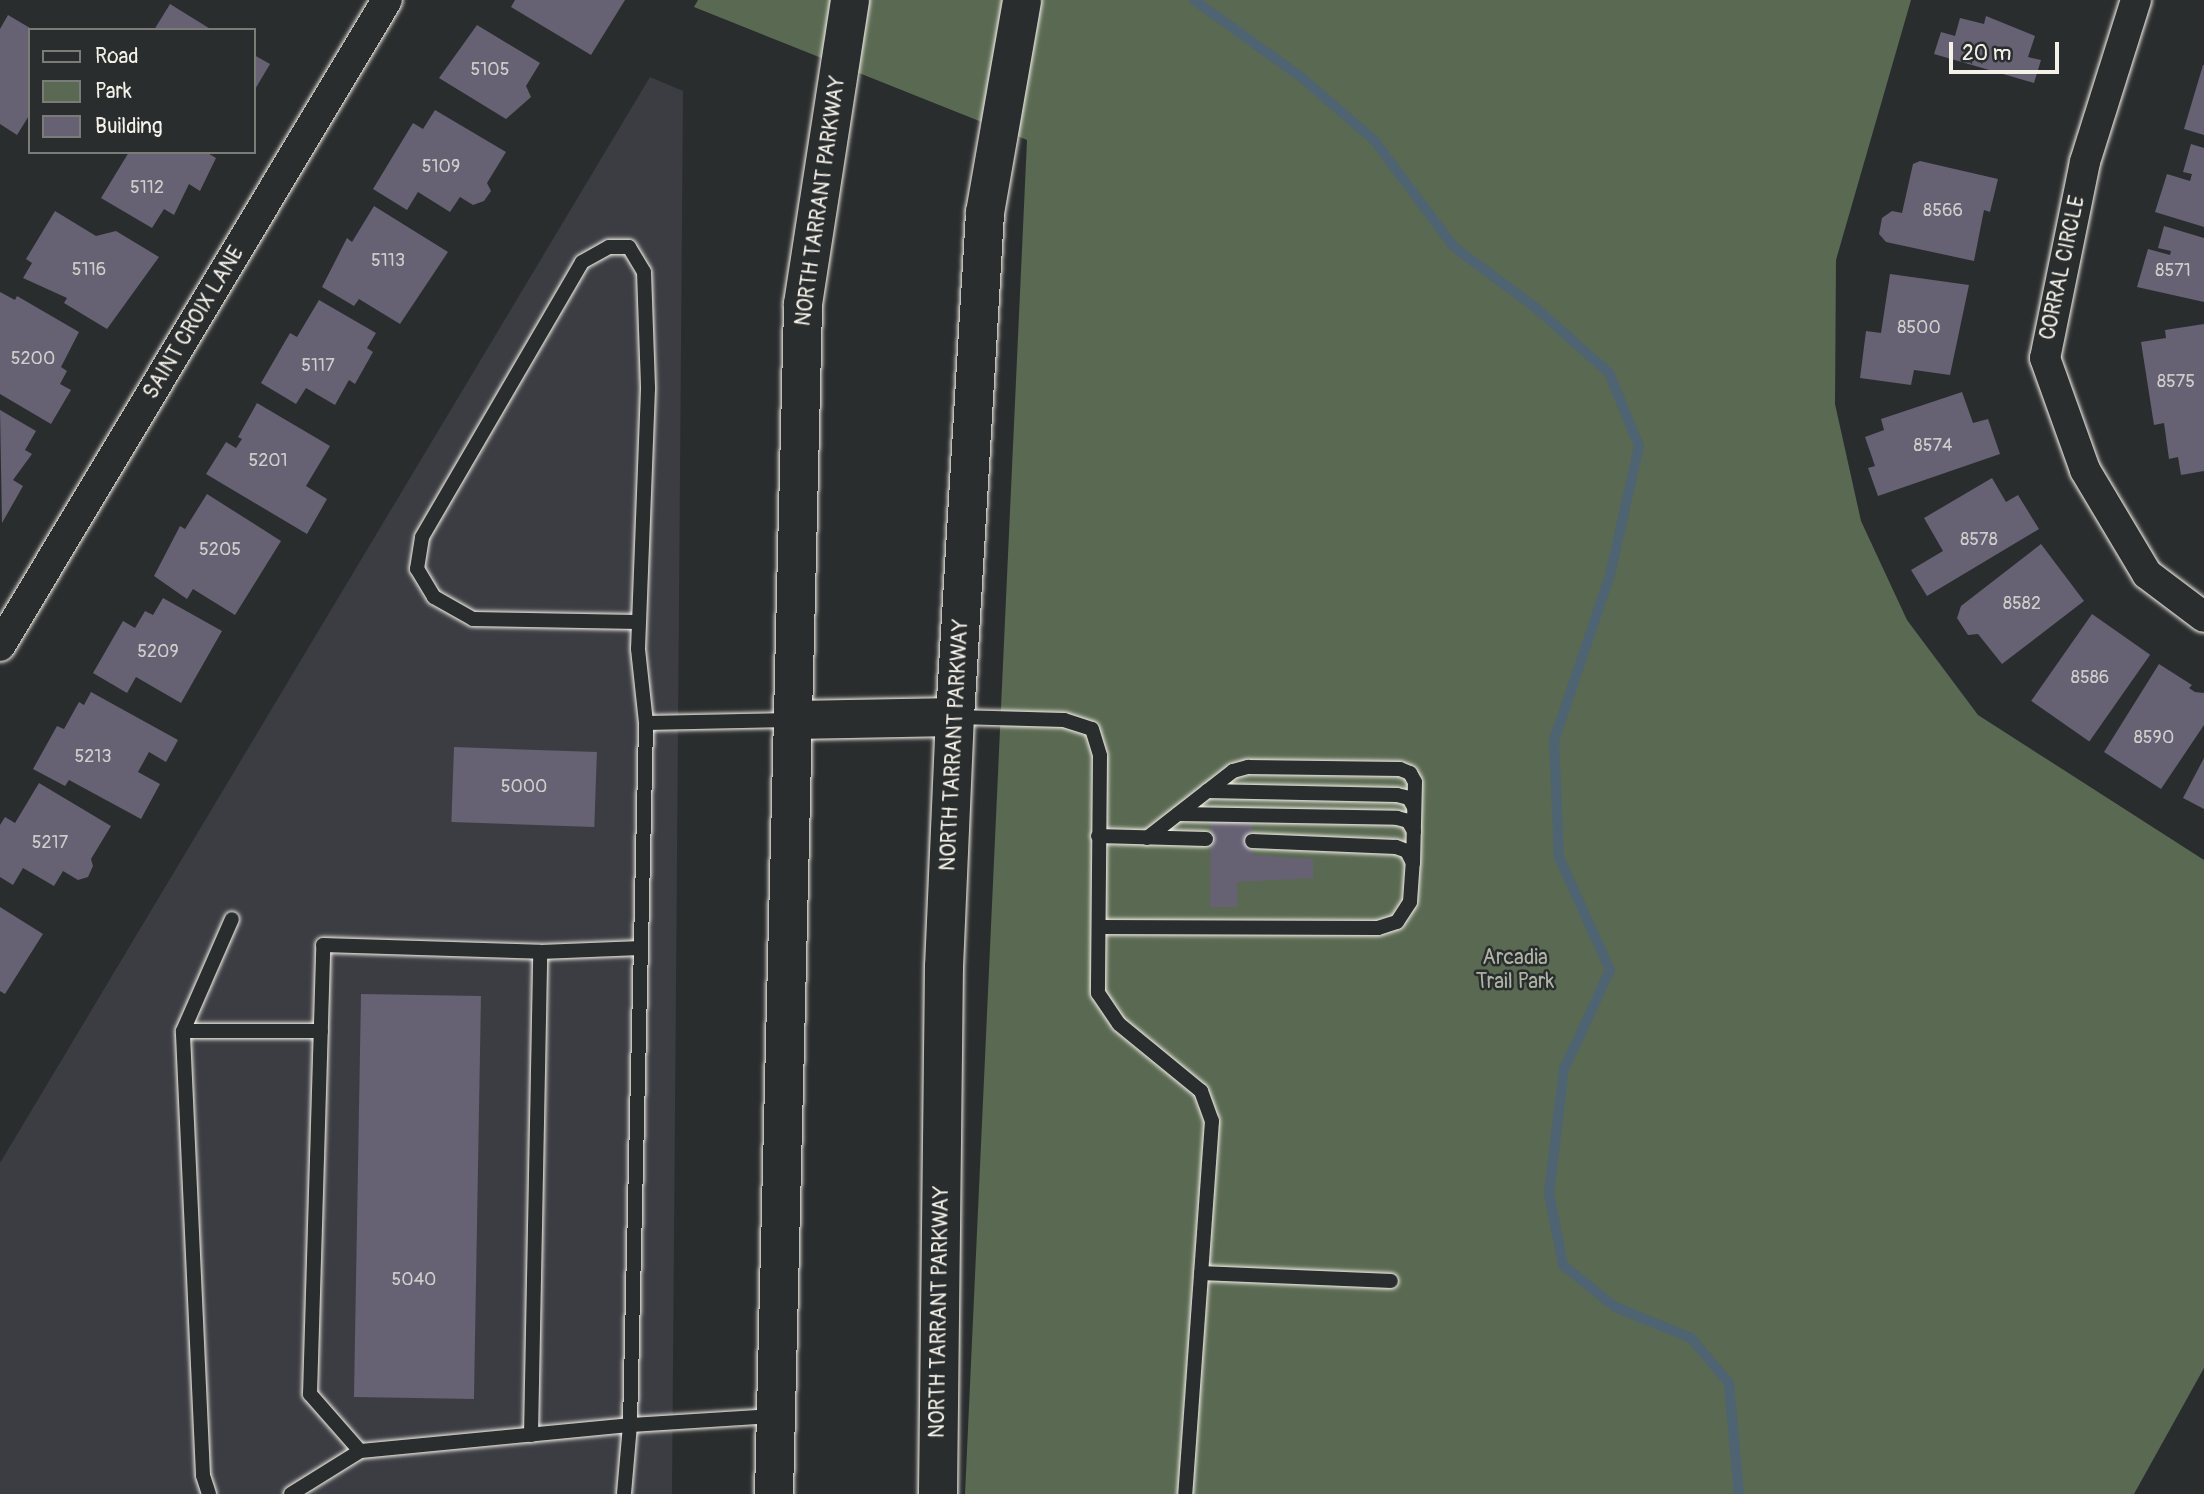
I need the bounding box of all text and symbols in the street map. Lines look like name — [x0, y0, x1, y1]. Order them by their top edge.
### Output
legend — [28, 28, 256, 154]
scale bar — [1952, 28, 2062, 72]
text: 20 m — [1962, 40, 2011, 67]
text: Road — [95, 43, 139, 70]
house number: 5105 — [471, 59, 509, 81]
street label: NORTH TARRANT PARKWAY — [791, 74, 851, 328]
text: Park — [95, 78, 132, 105]
text: Building — [95, 113, 162, 140]
house number: 5109 — [422, 156, 460, 178]
house number: 5112 — [130, 177, 164, 199]
street label: CORRAL CIRCLE — [2035, 194, 2091, 342]
house number: 8566 — [1923, 200, 1963, 222]
street label: SAINT CROIX LANE — [138, 242, 250, 404]
house number: 5113 — [371, 250, 405, 272]
house number: 5116 — [72, 259, 106, 281]
house number: 8571 — [2155, 260, 2191, 282]
house number: 8500 — [1897, 317, 1941, 339]
house number: 5200 — [11, 348, 55, 370]
house number: 5117 — [301, 355, 335, 377]
house number: 8575 — [2157, 371, 2195, 393]
house number: 8574 — [1914, 435, 1952, 457]
house number: 5201 — [248, 450, 288, 472]
house number: 8578 — [1960, 529, 1998, 551]
house number: 5205 — [199, 539, 241, 561]
house number: 8582 — [2003, 593, 2041, 615]
street label: NORTH TARRANT PARKWAY — [936, 618, 974, 872]
house number: 5209 — [137, 641, 179, 663]
house number: 8586 — [2071, 667, 2109, 689]
house number: 8590 — [2134, 727, 2174, 749]
house number: 5213 — [75, 746, 111, 768]
house number: 5000 — [501, 776, 547, 798]
house number: 5217 — [32, 832, 68, 854]
park label: Arcadia Trail Park — [1476, 945, 1554, 995]
street label: NORTH TARRANT PARKWAY — [925, 1186, 955, 1438]
house number: 5040 — [392, 1269, 436, 1291]

